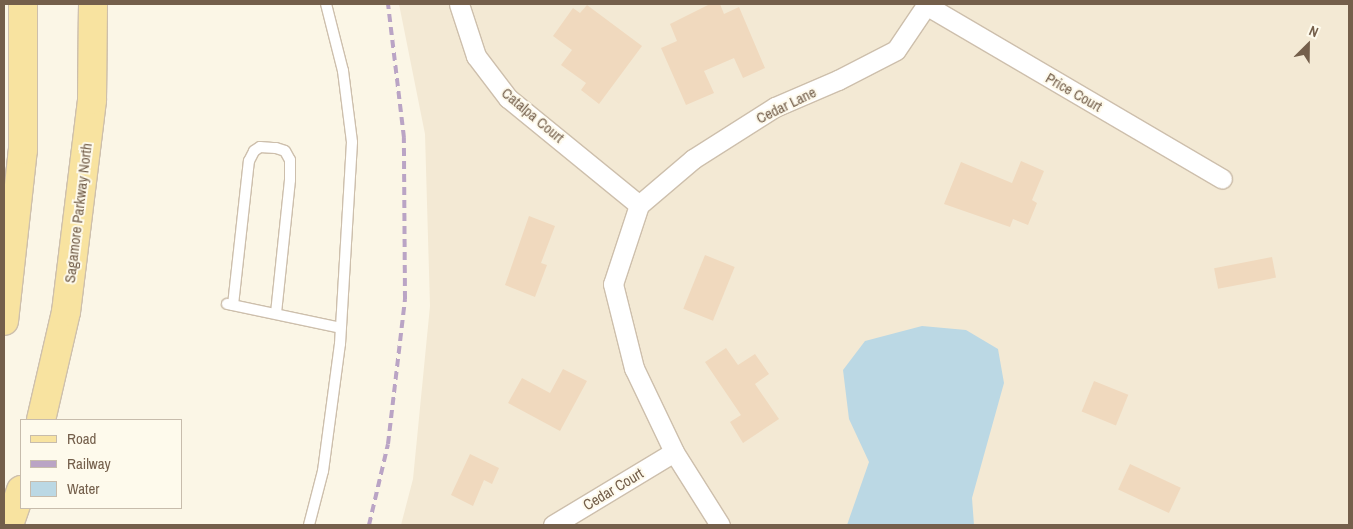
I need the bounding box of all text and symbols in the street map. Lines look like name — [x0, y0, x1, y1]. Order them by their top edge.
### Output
north arrow — [1283, 20, 1333, 70]
text: N — [1307, 21, 1321, 41]
street label: Price Court — [1043, 69, 1105, 115]
street label: Cedar Lane — [753, 83, 819, 127]
street label: Catalpa Court — [498, 84, 568, 146]
street label: Sagamore Parkway North — [60, 142, 96, 284]
legend — [20, 419, 182, 509]
text: Road — [67, 428, 96, 449]
text: Railway — [67, 453, 111, 474]
street label: Cedar Court — [580, 464, 646, 514]
text: Water — [67, 478, 99, 499]

